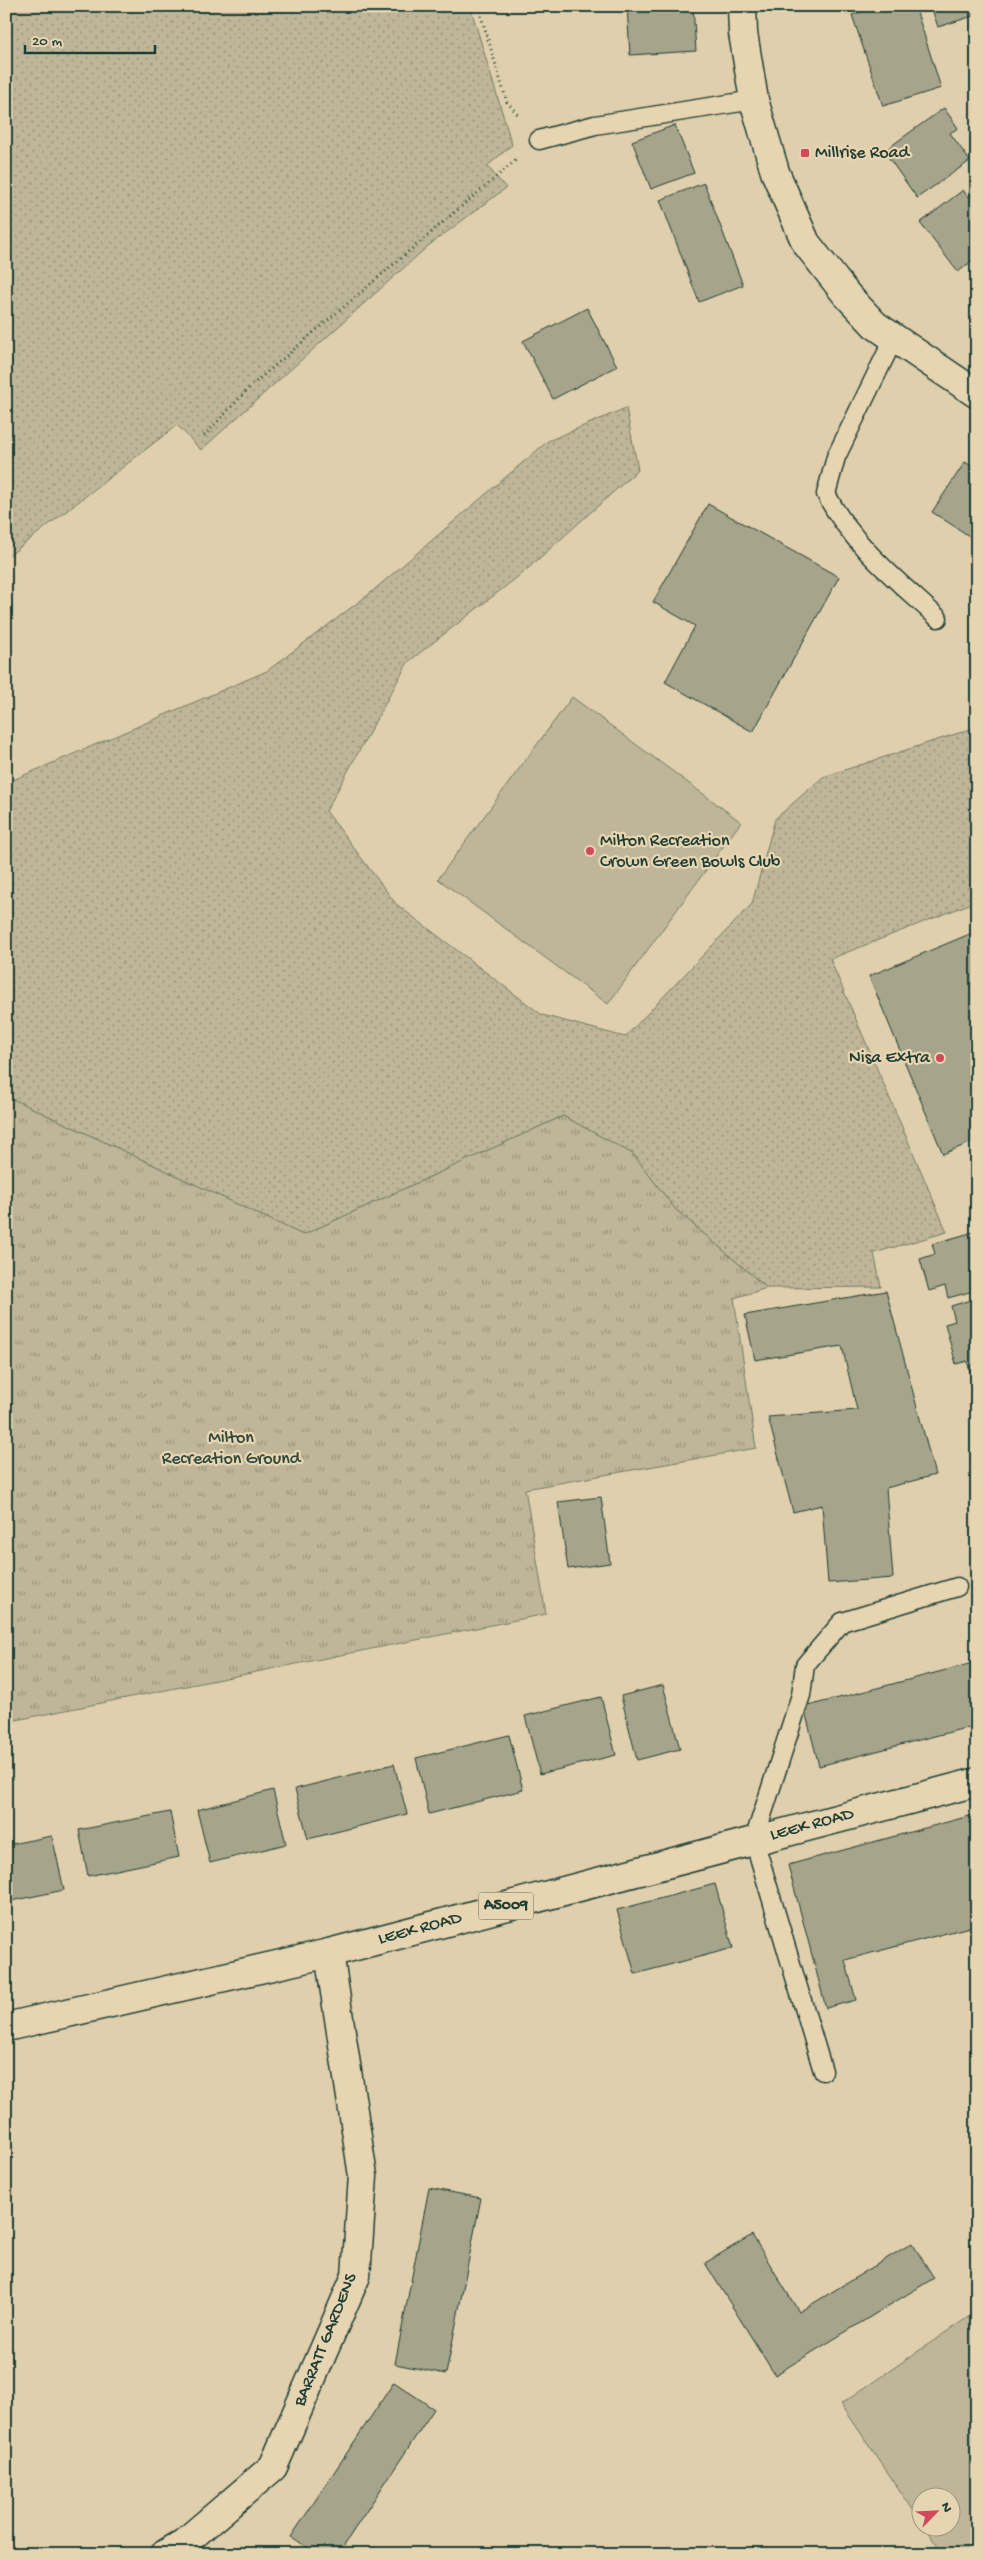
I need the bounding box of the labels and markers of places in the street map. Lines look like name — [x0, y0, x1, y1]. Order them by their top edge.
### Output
place label: Millrise Road — [815, 143, 911, 164]
marker: Millrise Road — [799, 147, 811, 159]
place label: Milton Recreation Crown Green Bowls Club — [600, 831, 781, 873]
marker: Milton Recreation Crown Green Bowls Club — [584, 845, 596, 857]
place label: Nisa Extra — [849, 1048, 931, 1069]
marker: Nisa Extra — [934, 1052, 946, 1064]

